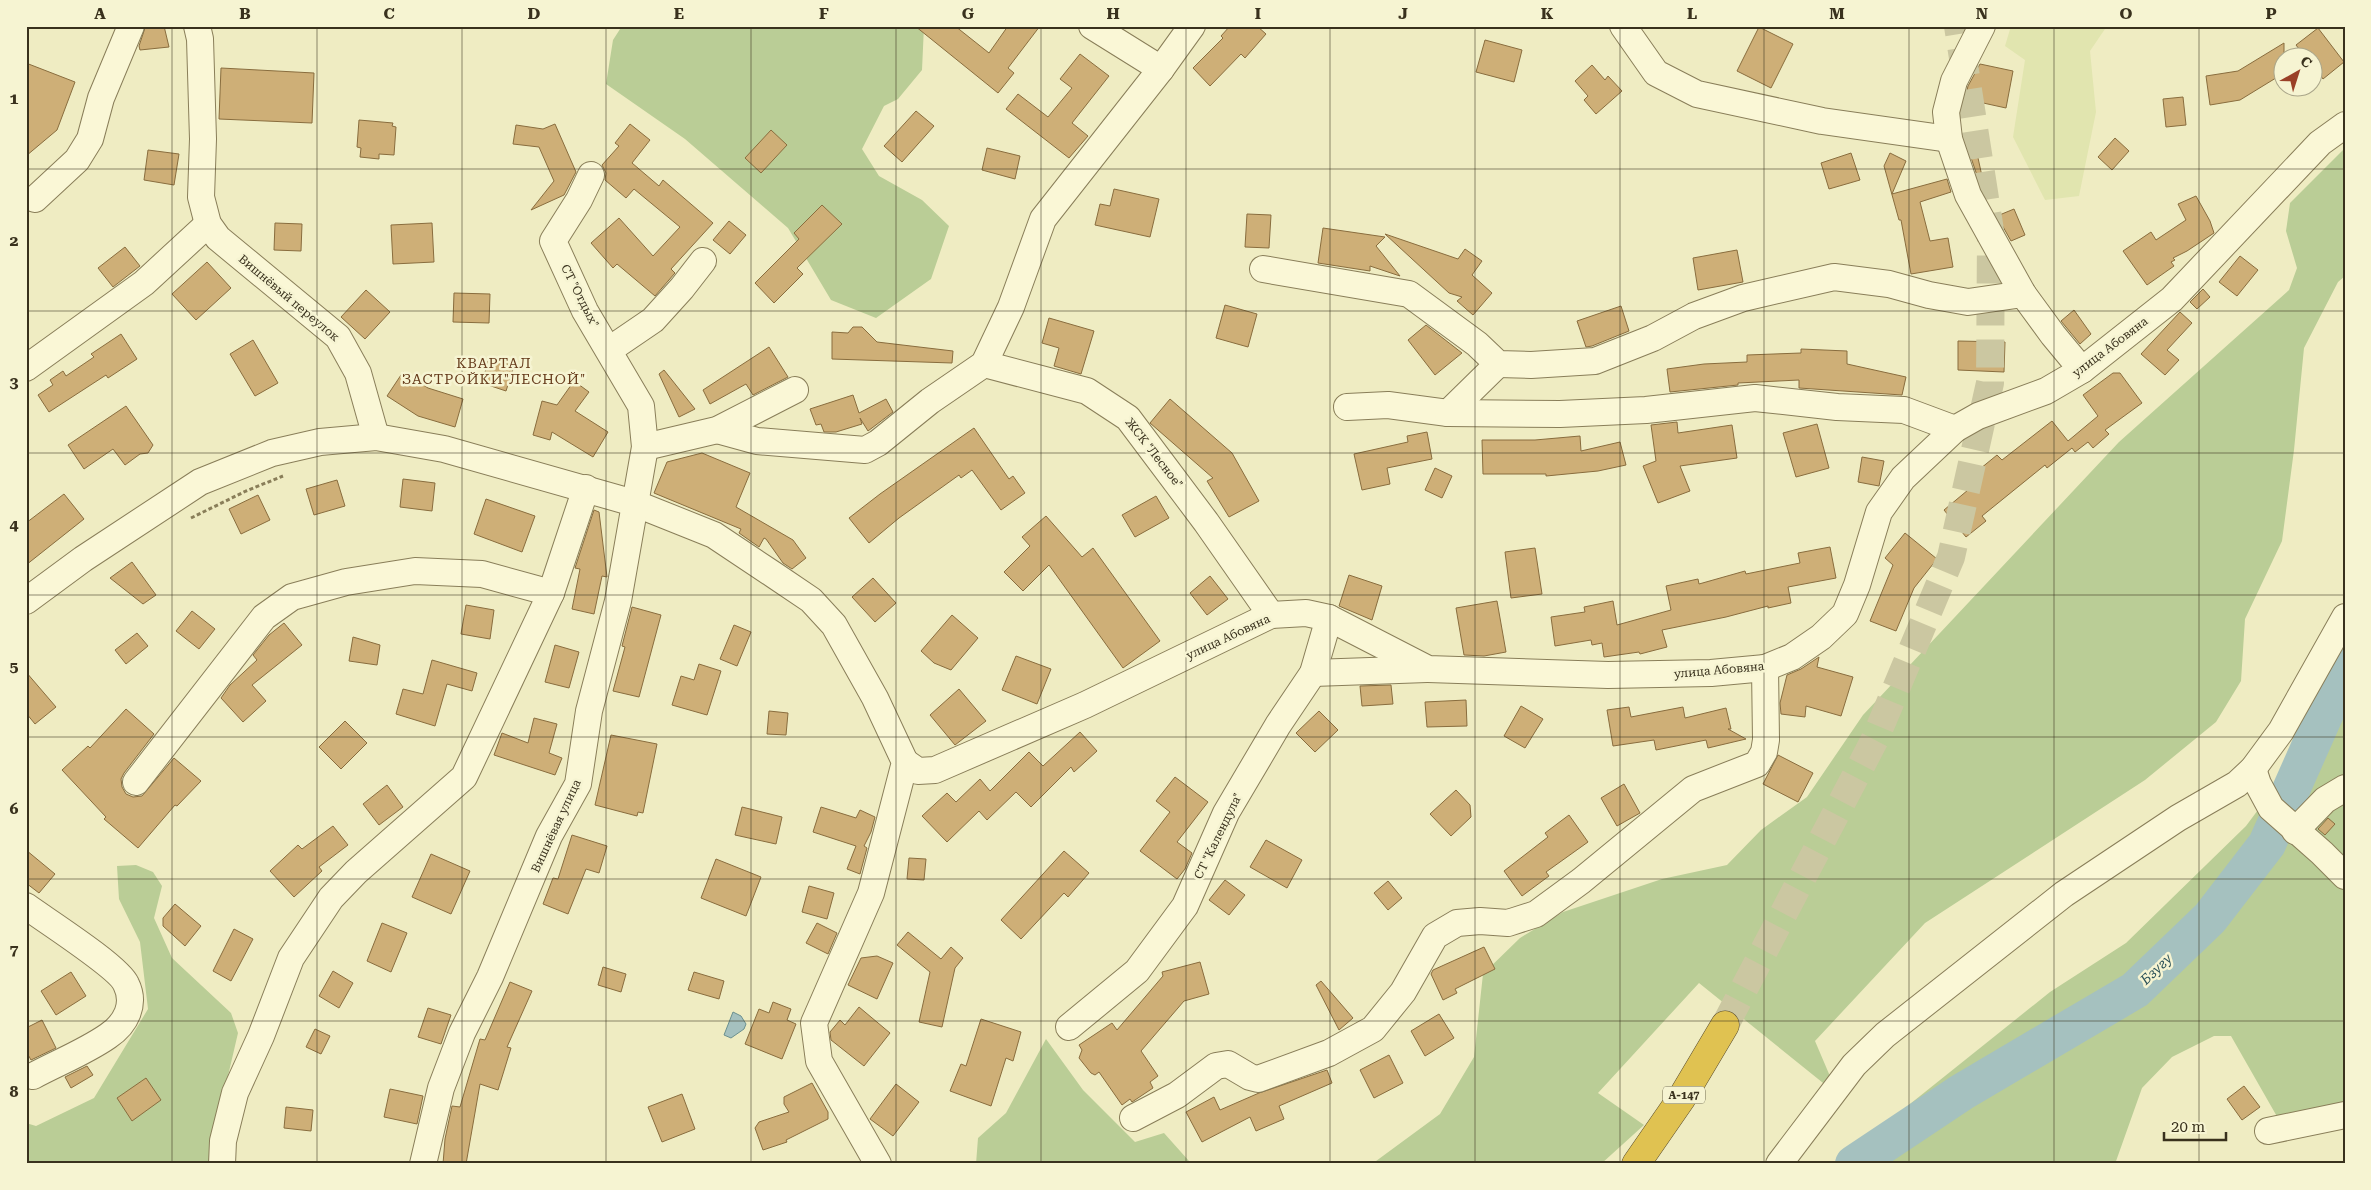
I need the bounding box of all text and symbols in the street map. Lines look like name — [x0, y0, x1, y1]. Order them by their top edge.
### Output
text: A — [94, 4, 106, 23]
text: B — [239, 4, 251, 23]
text: C — [383, 4, 395, 23]
text: D — [528, 4, 541, 23]
text: E — [674, 4, 684, 23]
text: F — [819, 4, 829, 23]
text: G — [962, 4, 975, 23]
text: H — [1106, 4, 1120, 23]
text: I — [1255, 4, 1261, 23]
text: J — [1398, 4, 1408, 23]
text: K — [1541, 4, 1554, 23]
text: L — [1687, 4, 1697, 23]
text: M — [1829, 4, 1845, 23]
text: N — [1976, 4, 1988, 23]
text: O — [2120, 4, 2133, 23]
text: P — [2265, 4, 2277, 23]
north arrow — [2274, 48, 2324, 98]
text: С — [2297, 53, 2315, 71]
text: 1 — [10, 89, 19, 108]
text: 2 — [10, 231, 19, 250]
street label: Вишнёвый переулок — [236, 252, 342, 344]
street label: СТ "Отдых" — [558, 262, 602, 330]
street label: улица Абовяна — [2070, 314, 2151, 380]
district label: КВАРТАЛ ЗАСТРОЙКИ"ЛЕСНОЙ" — [402, 355, 586, 387]
text: 3 — [10, 373, 19, 392]
street label: ЖСК "Лесное" — [1122, 415, 1186, 491]
text: 4 — [10, 515, 19, 534]
street label: улица Абовяна — [1184, 611, 1273, 663]
text: 5 — [10, 657, 19, 676]
street label: улица Абовяна — [1673, 659, 1765, 681]
street label: Вишнёвая улица — [528, 777, 584, 875]
street label: СТ "Календула" — [1191, 791, 1245, 881]
text: 6 — [10, 799, 19, 818]
text: 7 — [10, 940, 19, 959]
water label: Бзугу — [2136, 950, 2176, 988]
text: 8 — [10, 1082, 19, 1101]
road number: А-147 — [1663, 1086, 1705, 1104]
scale bar — [2164, 1110, 2226, 1142]
text: 20 m — [2171, 1118, 2206, 1136]

